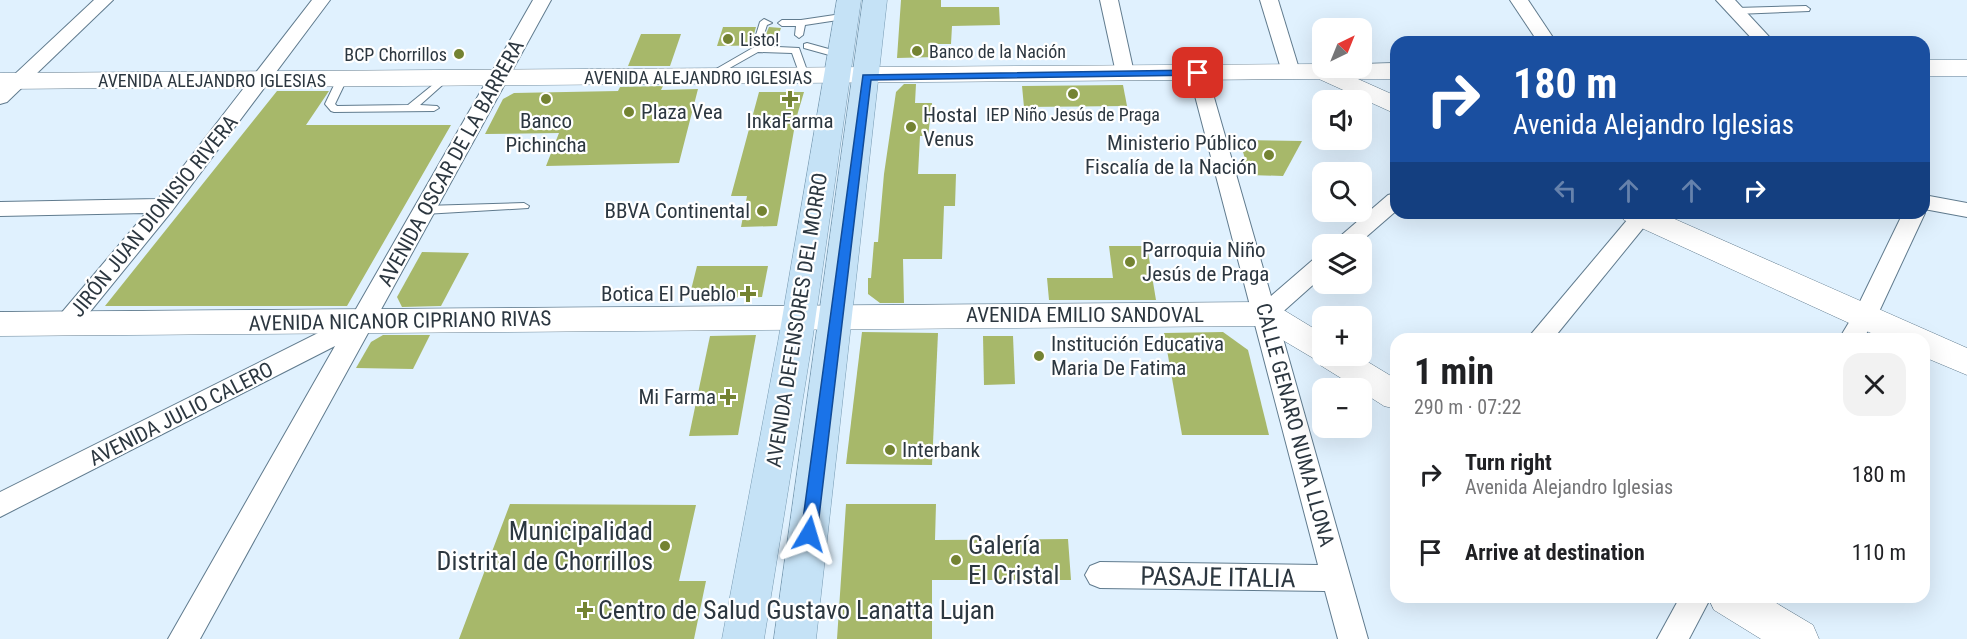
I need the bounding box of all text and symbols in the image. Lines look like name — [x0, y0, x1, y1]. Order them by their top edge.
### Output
north arrow — [1312, 18, 1372, 78]
map controls — [1312, 18, 1372, 438]
place label: Listo! — [740, 29, 780, 50]
marker: Listo! — [721, 32, 735, 46]
street label: AVENIDA OSCAR DE LA BARRERA — [373, 36, 529, 290]
place label: Banco de la Nación — [929, 41, 1066, 62]
place label: BCP Chorrillos — [344, 44, 447, 65]
marker: Banco de la Nación — [910, 44, 924, 58]
marker: BCP Chorrillos — [452, 47, 466, 61]
pin — [1172, 47, 1223, 98]
icon: arrive — [1181, 56, 1214, 89]
text: 180 m — [1513, 59, 1618, 108]
icon: right — [1414, 60, 1492, 138]
street label: AVENIDA ALEJANDRO IGLESIAS — [584, 67, 812, 88]
street label: AVENIDA ALEJANDRO IGLESIAS — [98, 70, 326, 91]
marker: IEP Niño Jesús de Praga — [1066, 87, 1080, 101]
button: sound — [1312, 90, 1372, 150]
marker: Banco Pichincha — [539, 92, 553, 106]
marker: InkaFarma — [783, 92, 797, 106]
place label: Plaza Vea — [641, 100, 723, 124]
place label: Hostal Venus — [923, 103, 977, 151]
place label: IEP Niño Jesús de Praga — [986, 104, 1160, 125]
marker: Plaza Vea — [622, 105, 636, 119]
place label: Banco Pichincha — [505, 109, 587, 157]
place label: InkaFarma — [746, 109, 834, 133]
text: Avenida Alejandro Iglesias — [1513, 109, 1794, 141]
street label: JIRÓN JUAN DIONISIO RIVERA — [65, 110, 243, 322]
marker: Hostal Venus — [904, 120, 918, 134]
place label: Ministerio Público Fiscalía de la Nación — [1085, 131, 1257, 179]
marker: Ministerio Público Fiscalía de la Nación — [1262, 148, 1276, 162]
button: search — [1312, 162, 1372, 222]
street label: AVENIDA DEFENSORES DEL MORRO — [762, 171, 832, 469]
icon: left — [1549, 174, 1582, 207]
icon: ahead — [1612, 174, 1645, 207]
icon: ahead — [1675, 174, 1708, 207]
icon: right — [1738, 174, 1771, 207]
place label: BBVA Continental — [604, 199, 750, 223]
marker: BBVA Continental — [755, 204, 769, 218]
button: layers — [1312, 234, 1372, 294]
place label: Parroquia Niño Jesús de Praga — [1142, 238, 1269, 286]
marker: Parroquia Niño Jesús de Praga — [1123, 255, 1137, 269]
place label: Botica El Pueblo — [601, 282, 736, 306]
marker: Botica El Pueblo — [741, 287, 755, 301]
street label: CALLE GENARO NUMA LLONA — [1251, 301, 1339, 549]
street label: AVENIDA EMILIO SANDOVAL — [966, 303, 1204, 327]
street label: AVENIDA NICANOR CIPRIANO RIVAS — [249, 306, 552, 336]
button: + — [1312, 306, 1372, 366]
place label: Institución Educativa Maria De Fatima — [1051, 332, 1224, 380]
marker: Institución Educativa Maria De Fatima — [1032, 349, 1046, 363]
text: 1 min — [1414, 351, 1494, 393]
button: close — [1843, 353, 1906, 416]
street label: AVENIDA JULIO CALERO — [85, 357, 277, 471]
button: − — [1312, 378, 1372, 438]
place label: Mi Farma — [638, 385, 716, 409]
marker: Mi Farma — [721, 390, 735, 404]
text: 290 m · 07:22 — [1414, 395, 1521, 419]
place label: Interbank — [902, 438, 980, 462]
marker: Interbank — [883, 443, 897, 457]
text: Turn right — [1465, 450, 1552, 475]
icon: right — [1414, 458, 1447, 491]
text: 180 m — [1852, 462, 1906, 487]
text: Avenida Alejandro Iglesias — [1465, 475, 1673, 499]
position arrow — [777, 502, 841, 566]
place label: Municipalidad Distrital de Chorrillos — [437, 516, 653, 576]
place label: Galería El Cristal — [968, 530, 1059, 590]
icon: arrive — [1414, 536, 1447, 569]
marker: Municipalidad Distrital de Chorrillos — [658, 539, 672, 553]
text: Arrive at destination — [1465, 540, 1645, 565]
text: 110 m — [1852, 540, 1906, 565]
marker: Galería El Cristal — [949, 553, 963, 567]
street label: PASAJE ITALIA — [1140, 561, 1296, 593]
place label: Centro de Salud Gustavo Lanatta Lujan — [598, 595, 995, 625]
marker: Centro de Salud Gustavo Lanatta Lujan — [576, 601, 594, 619]

